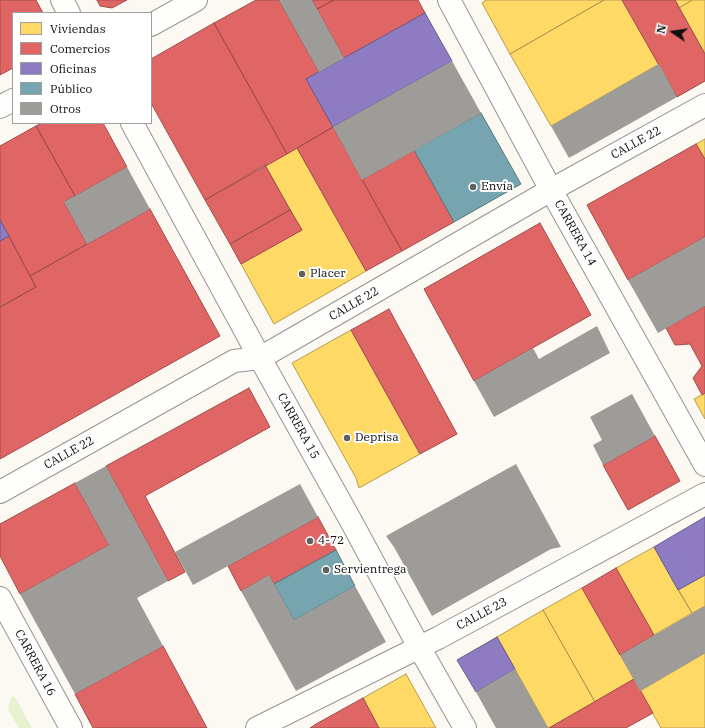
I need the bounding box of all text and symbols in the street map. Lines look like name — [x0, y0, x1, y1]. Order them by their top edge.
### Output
legend — [12, 12, 152, 124]
north arrow — [653, 12, 693, 52]
text: Viviendas — [50, 21, 106, 36]
text: N — [654, 23, 669, 35]
text: Comercios — [50, 41, 110, 56]
text: Oficinas — [50, 61, 96, 76]
text: Público — [50, 81, 92, 96]
text: Otros — [50, 101, 81, 116]
street label: CALLE 22 — [608, 123, 664, 163]
place label: Envía — [481, 180, 513, 194]
marker: Envía — [468, 182, 478, 192]
street label: CARRERA 14 — [551, 197, 599, 269]
place label: Placer — [310, 267, 345, 281]
marker: Placer — [297, 269, 307, 279]
street label: CALLE 22 — [327, 284, 381, 324]
street label: CARRERA 15 — [274, 390, 322, 462]
place label: Deprisa — [355, 431, 399, 445]
street label: CALLE 22 — [41, 433, 97, 473]
marker: Deprisa — [342, 433, 352, 443]
place label: 4-72 — [318, 534, 344, 548]
marker: 4-72 — [305, 536, 315, 546]
place label: Servientrega — [334, 563, 406, 577]
marker: Servientrega — [321, 565, 331, 575]
street label: CALLE 23 — [454, 595, 510, 633]
street label: CARRERA 16 — [11, 627, 59, 699]

